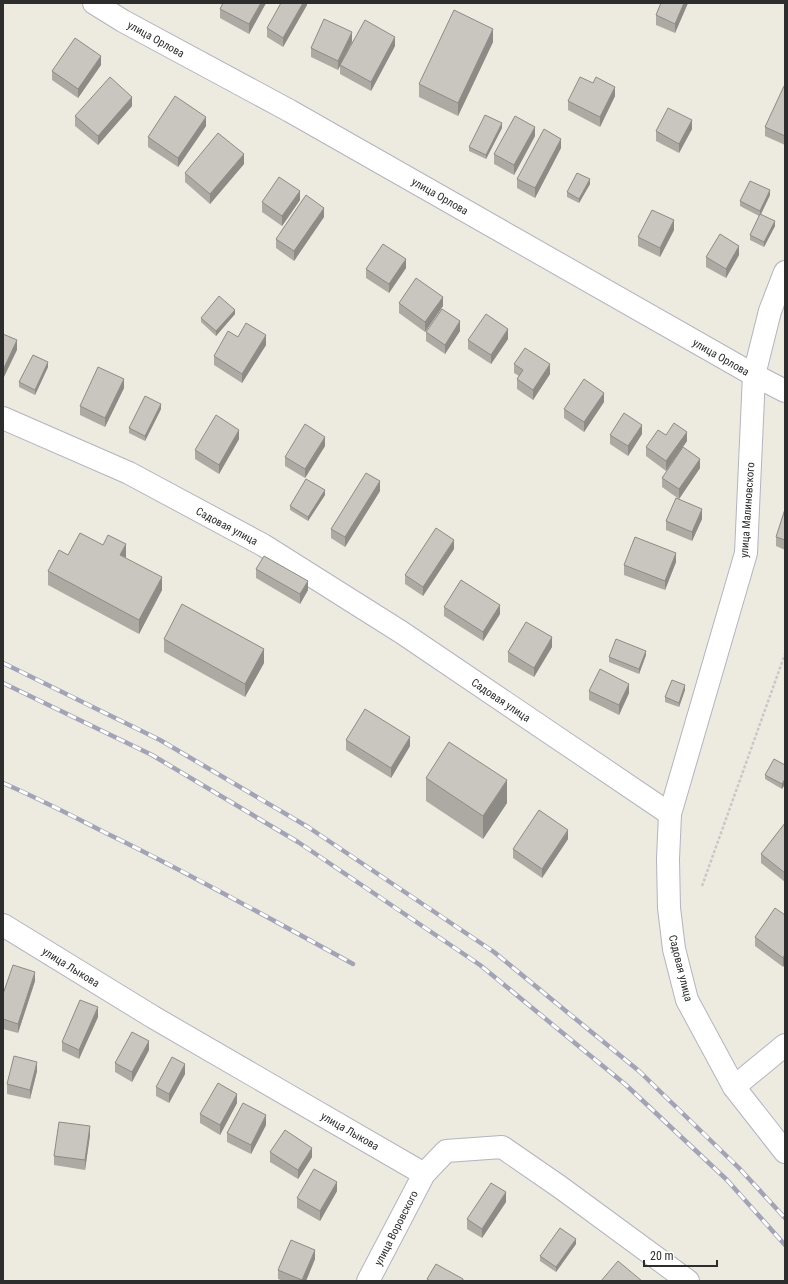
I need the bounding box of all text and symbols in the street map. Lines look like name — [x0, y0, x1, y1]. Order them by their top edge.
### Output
street label: улица Орлова — [125, 18, 186, 60]
street label: улица Орлова — [409, 175, 470, 218]
street label: улица Орлова — [690, 336, 751, 379]
street label: улица Малиновского — [738, 461, 757, 558]
street label: Садовая улица — [194, 505, 260, 548]
street label: Садовая улица — [469, 676, 533, 725]
street label: Садовая улица — [666, 933, 695, 1003]
street label: улица Лыкова — [40, 945, 102, 990]
street label: улица Лыкова — [318, 1110, 381, 1153]
street label: улица Воровского — [372, 1188, 421, 1268]
scale bar — [644, 1242, 717, 1268]
text: 20 m — [650, 1249, 674, 1263]

